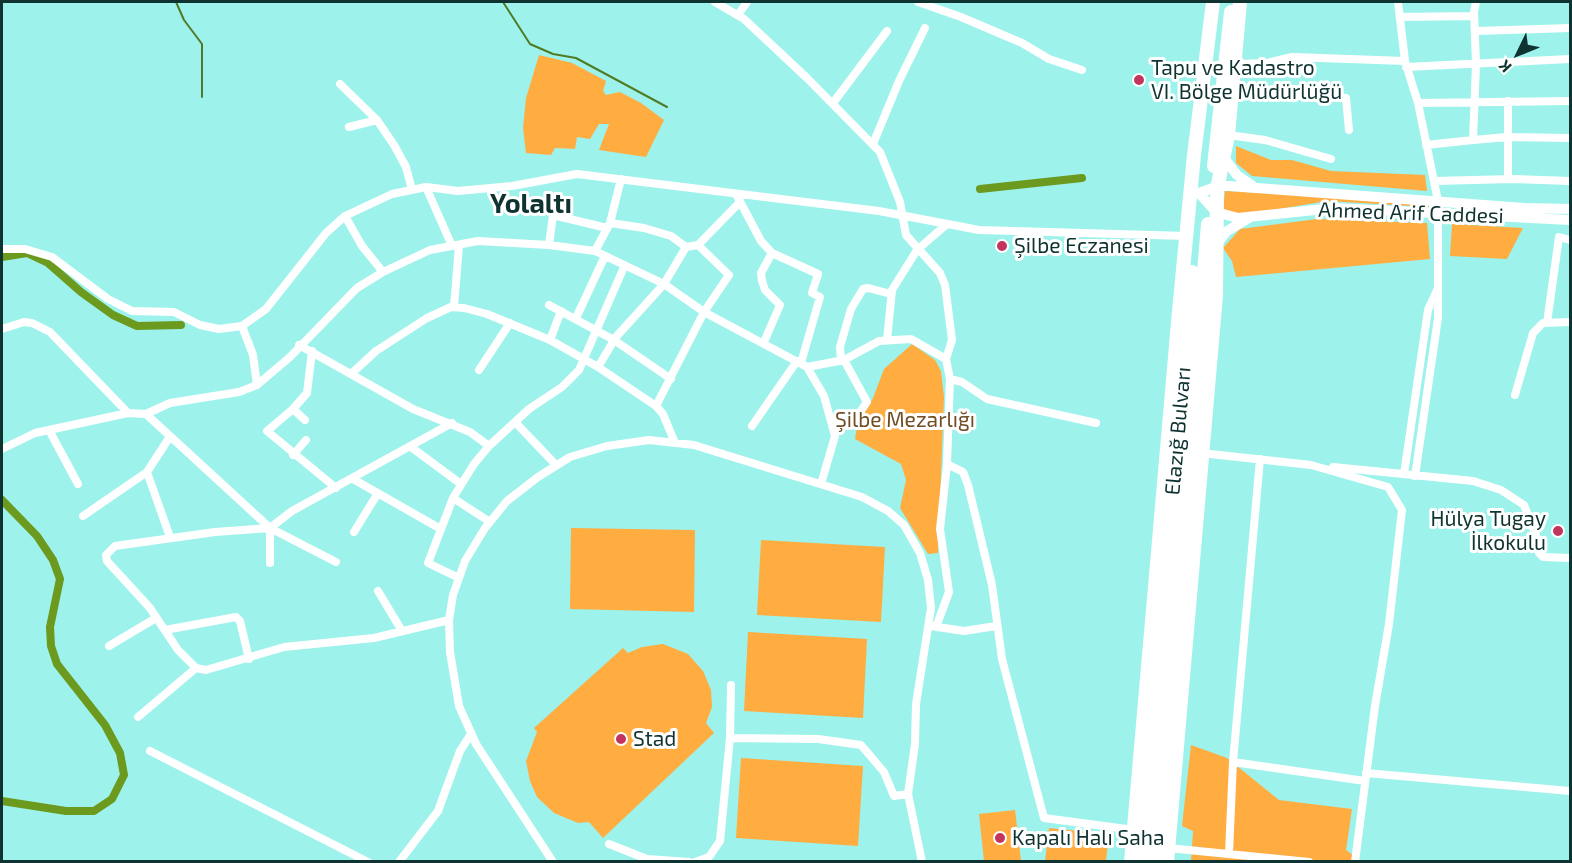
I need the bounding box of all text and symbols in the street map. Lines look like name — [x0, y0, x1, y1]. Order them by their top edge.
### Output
north arrow — [1488, 24, 1548, 84]
place label: Tapu ve Kadastro VI. Bölge Müdürlüğü — [1151, 55, 1342, 105]
text: K — [1494, 56, 1515, 77]
marker: Tapu ve Kadastro VI. Bölge Müdürlüğü — [1132, 73, 1146, 87]
district label: Yolaltı — [490, 188, 572, 220]
street label: Ahmed Arif Caddesi — [1318, 197, 1504, 229]
place label: Şilbe Eczanesi — [1014, 233, 1149, 259]
marker: Şilbe Eczanesi — [995, 239, 1009, 253]
street label: Elazığ Bulvarı — [1160, 366, 1196, 496]
park label: Şilbe Mezarlığı — [835, 407, 975, 433]
place label: Hülya Tugay İlkokulu — [1430, 506, 1546, 556]
marker: Hülya Tugay İlkokulu — [1551, 524, 1565, 538]
place label: Stad — [633, 726, 676, 752]
marker: Stad — [614, 732, 628, 746]
place label: Kapalı Halı Saha — [1012, 825, 1165, 851]
marker: Kapalı Halı Saha — [993, 831, 1007, 845]

